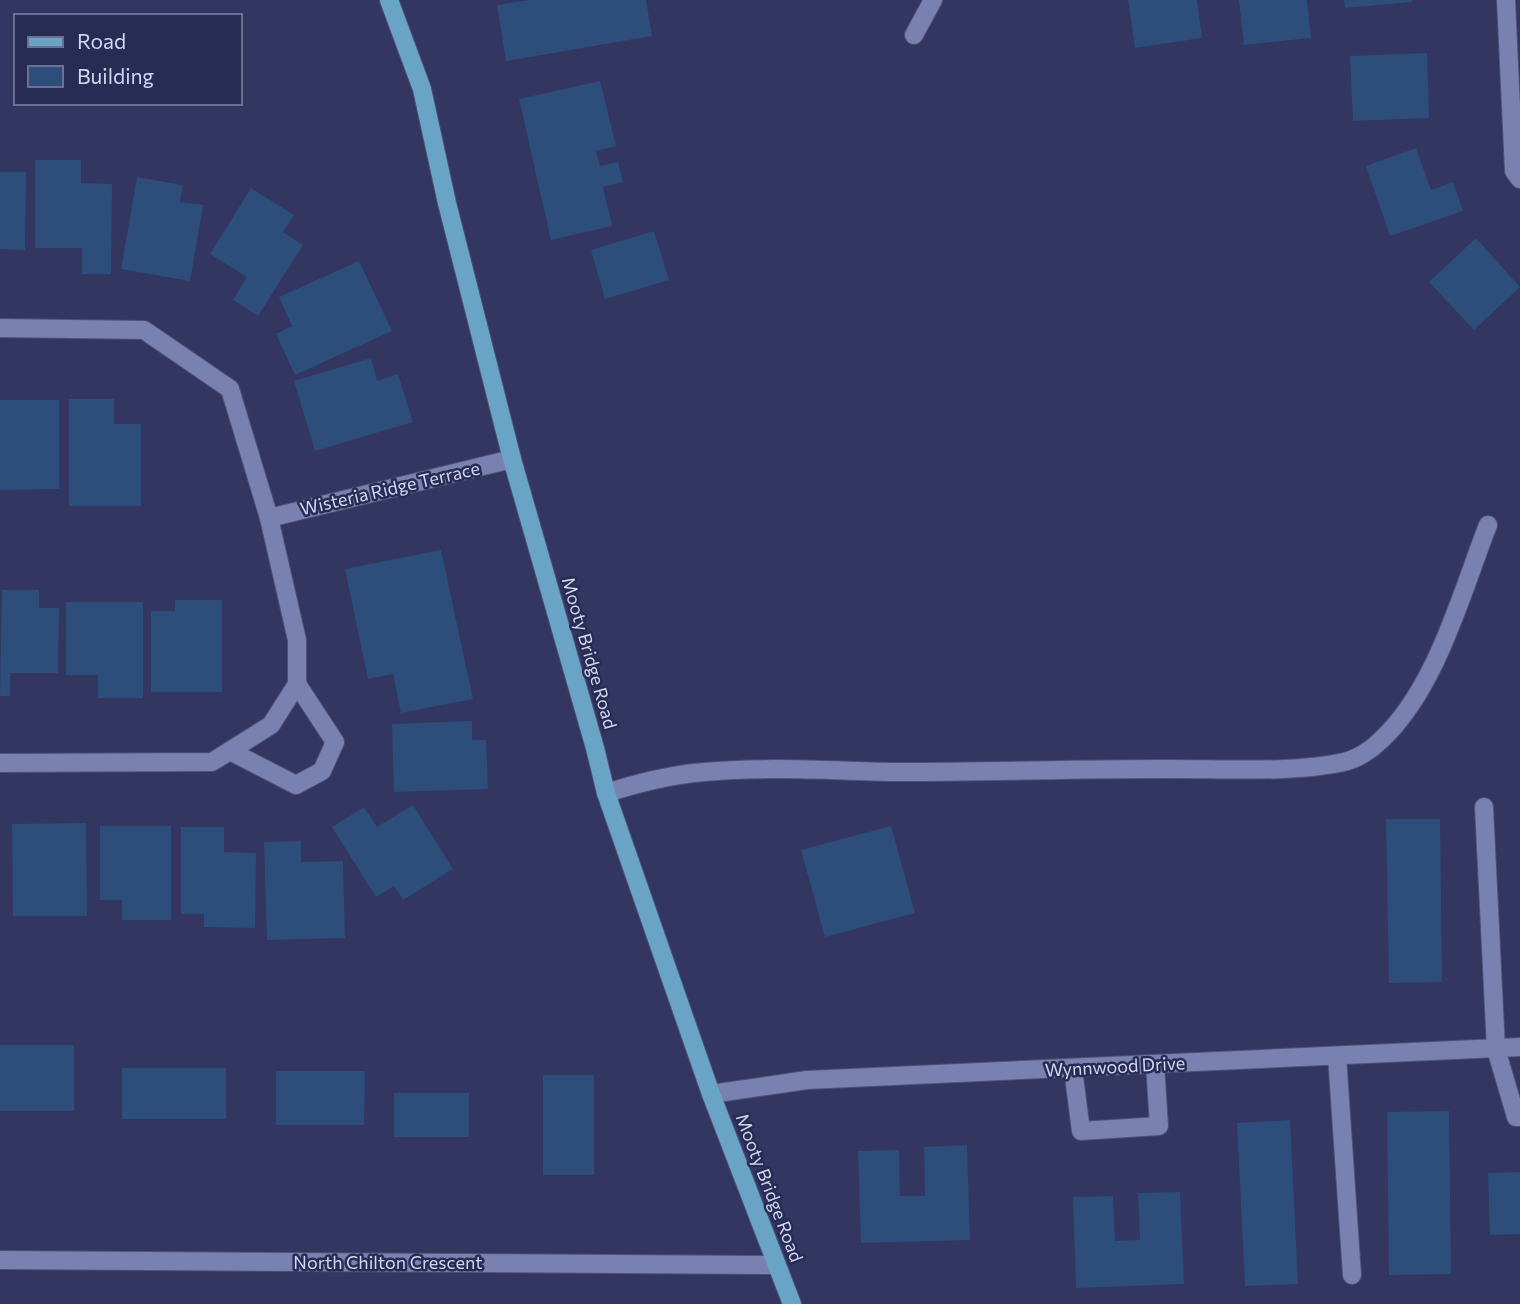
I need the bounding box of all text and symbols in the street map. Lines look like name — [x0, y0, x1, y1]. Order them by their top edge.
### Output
legend — [14, 14, 242, 105]
text: Road — [77, 28, 126, 53]
text: Building — [77, 63, 154, 88]
street label: Wisteria Ridge Terrace — [298, 457, 482, 519]
street label: Mooty Bridge Road — [558, 574, 622, 731]
street label: Wynnwood Drive — [1044, 1051, 1186, 1081]
street label: Mooty Bridge Road — [732, 1110, 808, 1265]
street label: North Chilton Crescent — [293, 1251, 483, 1273]

